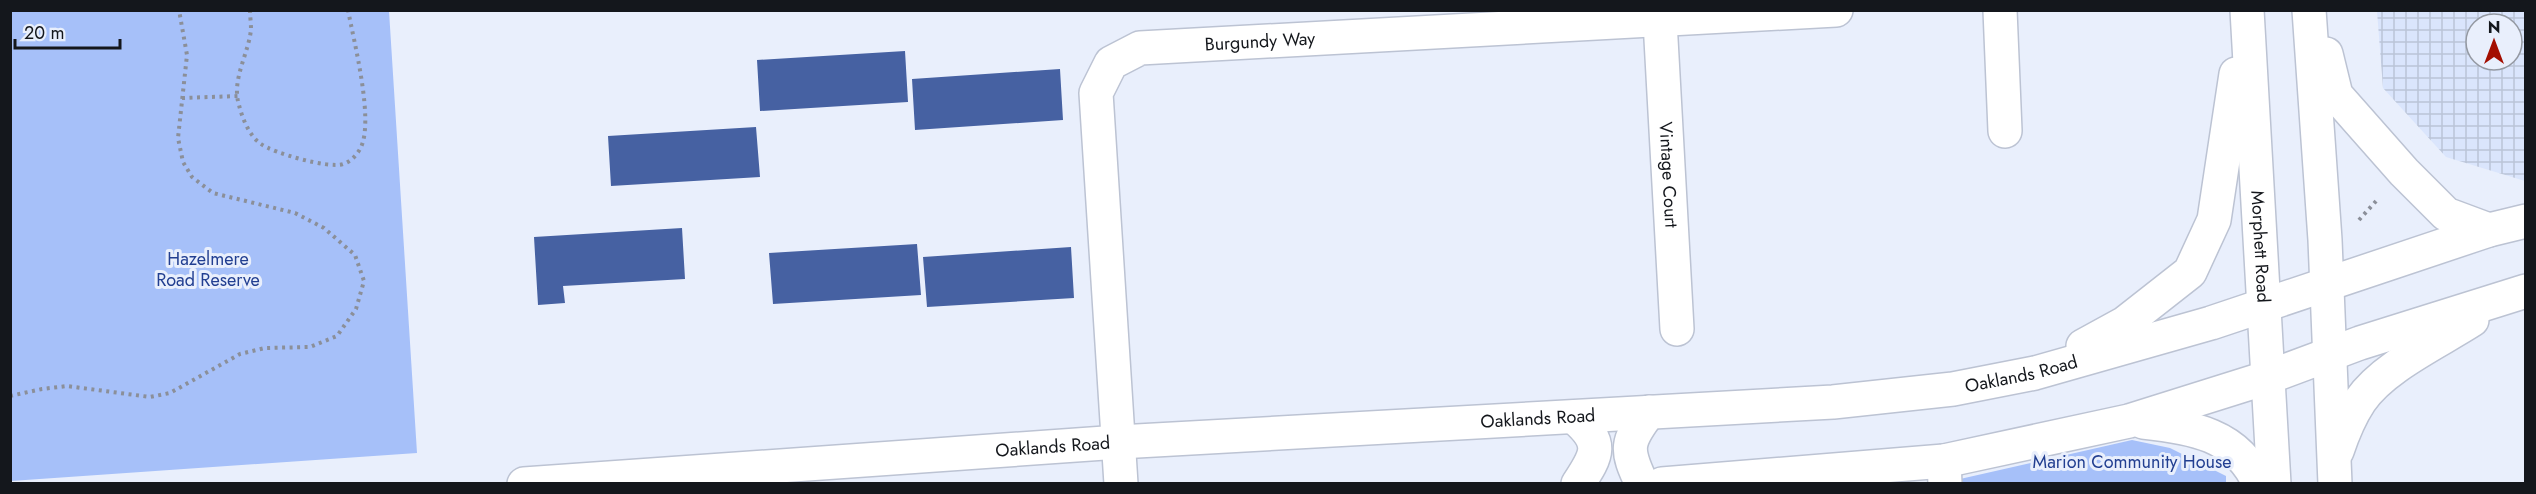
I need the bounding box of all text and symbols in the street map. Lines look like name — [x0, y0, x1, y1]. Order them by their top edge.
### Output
scale bar — [15, 12, 120, 50]
north arrow — [2464, 12, 2524, 72]
text: N — [2488, 16, 2500, 39]
text: 20 m — [24, 20, 64, 46]
street label: Burgundy Way — [1204, 25, 1316, 57]
street label: Vintage Court — [1653, 121, 1684, 229]
street label: Morphett Road — [2244, 190, 2277, 304]
park label: Hazelmere Road Reserve — [156, 246, 260, 293]
street label: Oaklands Road — [1963, 349, 2080, 399]
street label: Oaklands Road — [1480, 402, 1596, 435]
street label: Oaklands Road — [994, 430, 1111, 464]
park label: Marion Community House — [2033, 449, 2231, 475]

